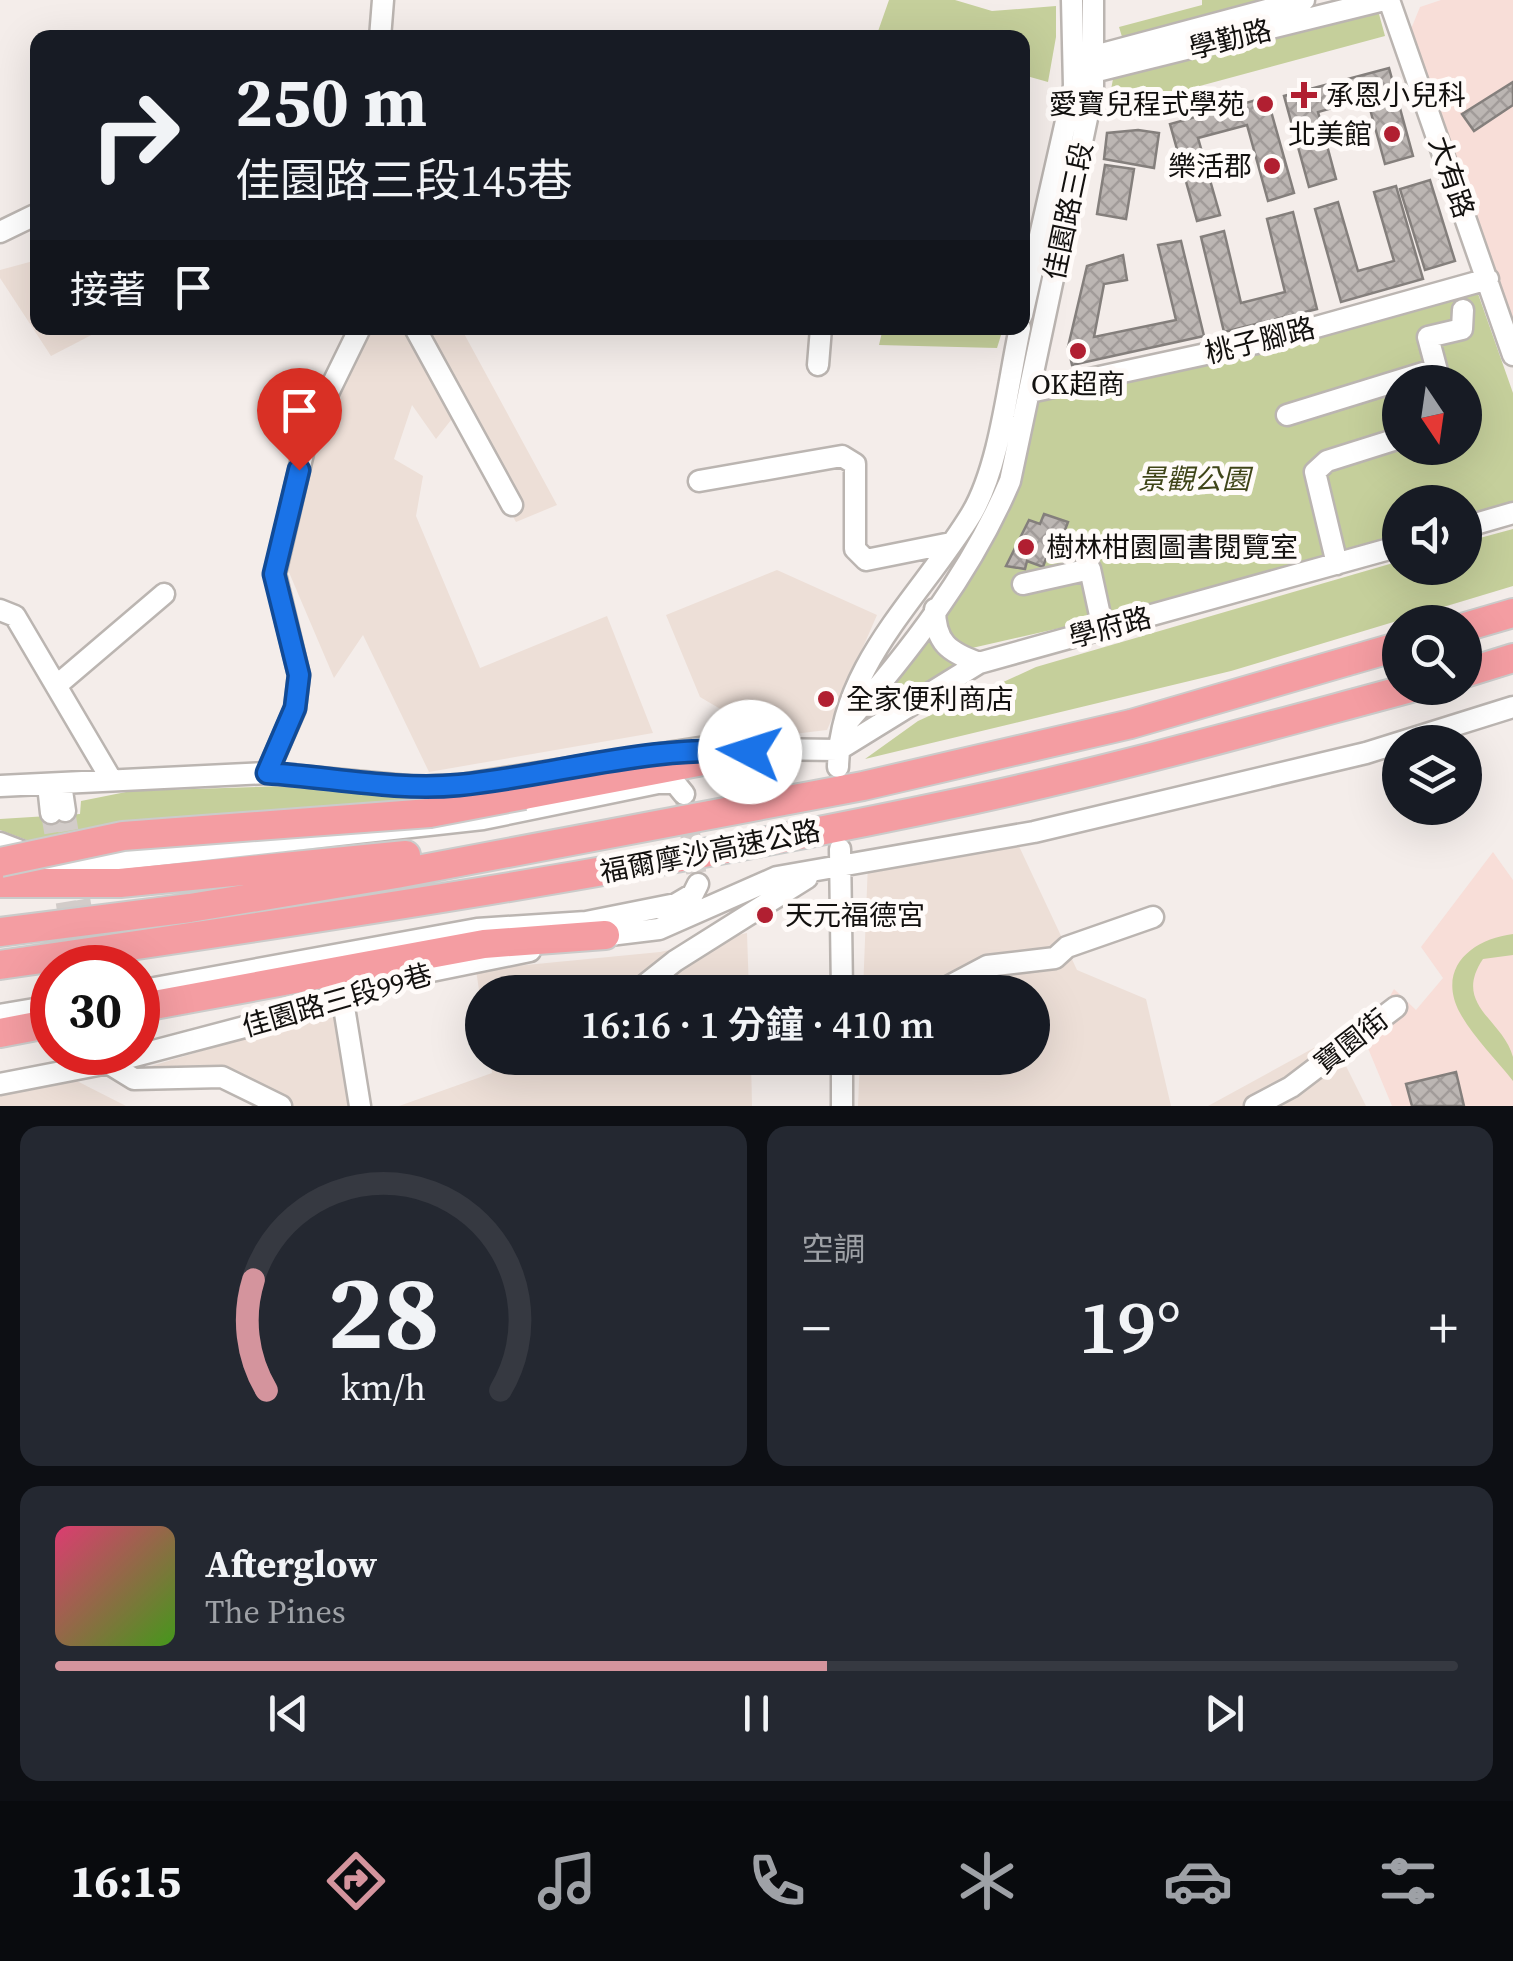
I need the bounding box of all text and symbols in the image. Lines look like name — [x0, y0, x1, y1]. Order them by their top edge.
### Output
street label: 學勤路 — [1185, 10, 1275, 68]
text: 250 m — [235, 53, 427, 149]
icon: right — [70, 70, 200, 200]
place label: 承恩小兒科 — [1326, 76, 1466, 114]
marker: 承恩小兒科 — [1291, 82, 1317, 108]
place label: 愛寶兒程式學苑 — [1049, 85, 1245, 123]
marker: 愛寶兒程式學苑 — [1254, 93, 1276, 115]
place label: 北美館 — [1288, 115, 1372, 153]
marker: 北美館 — [1381, 123, 1403, 145]
street label: 大有路 — [1420, 131, 1484, 223]
street label: 佳園路三段 — [1035, 139, 1101, 283]
place label: 樂活郡 — [1168, 147, 1252, 185]
text: 佳園路三段145巷 — [235, 149, 573, 211]
marker: 樂活郡 — [1261, 155, 1283, 177]
icon: arrive — [166, 260, 221, 315]
text: 接著 — [70, 264, 146, 316]
street label: 桃子腳路 — [1201, 308, 1319, 372]
marker: OK超商 — [1067, 340, 1089, 362]
place label: OK超商 — [1031, 365, 1125, 403]
north arrow — [1382, 365, 1482, 465]
map controls — [1382, 365, 1482, 825]
pin — [257, 368, 342, 471]
icon: arrive — [272, 383, 327, 438]
park label: 景觀公園 — [1138, 460, 1254, 498]
button: sound — [1382, 485, 1482, 585]
place label: 樹林柑園圖書閱覽室 — [1046, 528, 1298, 566]
marker: 樹林柑園圖書閱覽室 — [1015, 536, 1037, 558]
street label: 學府路 — [1065, 598, 1155, 656]
button: search — [1382, 605, 1482, 705]
place label: 全家便利商店 — [846, 680, 1014, 718]
marker: 全家便利商店 — [815, 688, 837, 710]
position arrow — [698, 700, 802, 804]
button: layers — [1382, 725, 1482, 825]
street label: 福爾摩沙高速公路 — [596, 811, 824, 891]
place label: 天元福德宮 — [785, 896, 925, 934]
marker: 天元福德宮 — [754, 904, 776, 926]
speed limit sign: 30 — [30, 945, 160, 1075]
street label: 佳園路三段99巷 — [238, 955, 436, 1045]
text: 16:16 · 1 分鐘 · 410 m — [581, 999, 934, 1051]
street label: 寶園街 — [1306, 1000, 1396, 1082]
text: 空調 — [802, 1227, 866, 1271]
text: 28 — [327, 1240, 440, 1383]
text: 19° — [1078, 1275, 1181, 1378]
text: − — [802, 1290, 831, 1365]
text: + — [1429, 1290, 1458, 1365]
text: km/h — [341, 1363, 426, 1412]
text: Afterglow — [205, 1538, 377, 1590]
text: The Pines — [205, 1590, 346, 1634]
icon: previous — [261, 1686, 316, 1741]
icon: pause — [729, 1686, 784, 1741]
icon: next — [1197, 1686, 1252, 1741]
icon: directions — [321, 1846, 391, 1916]
icon: music — [532, 1846, 602, 1916]
icon: phone — [742, 1846, 812, 1916]
icon: climate — [952, 1846, 1022, 1916]
icon: car — [1163, 1846, 1233, 1916]
icon: filters — [1373, 1846, 1443, 1916]
text: 16:15 — [70, 1850, 181, 1912]

